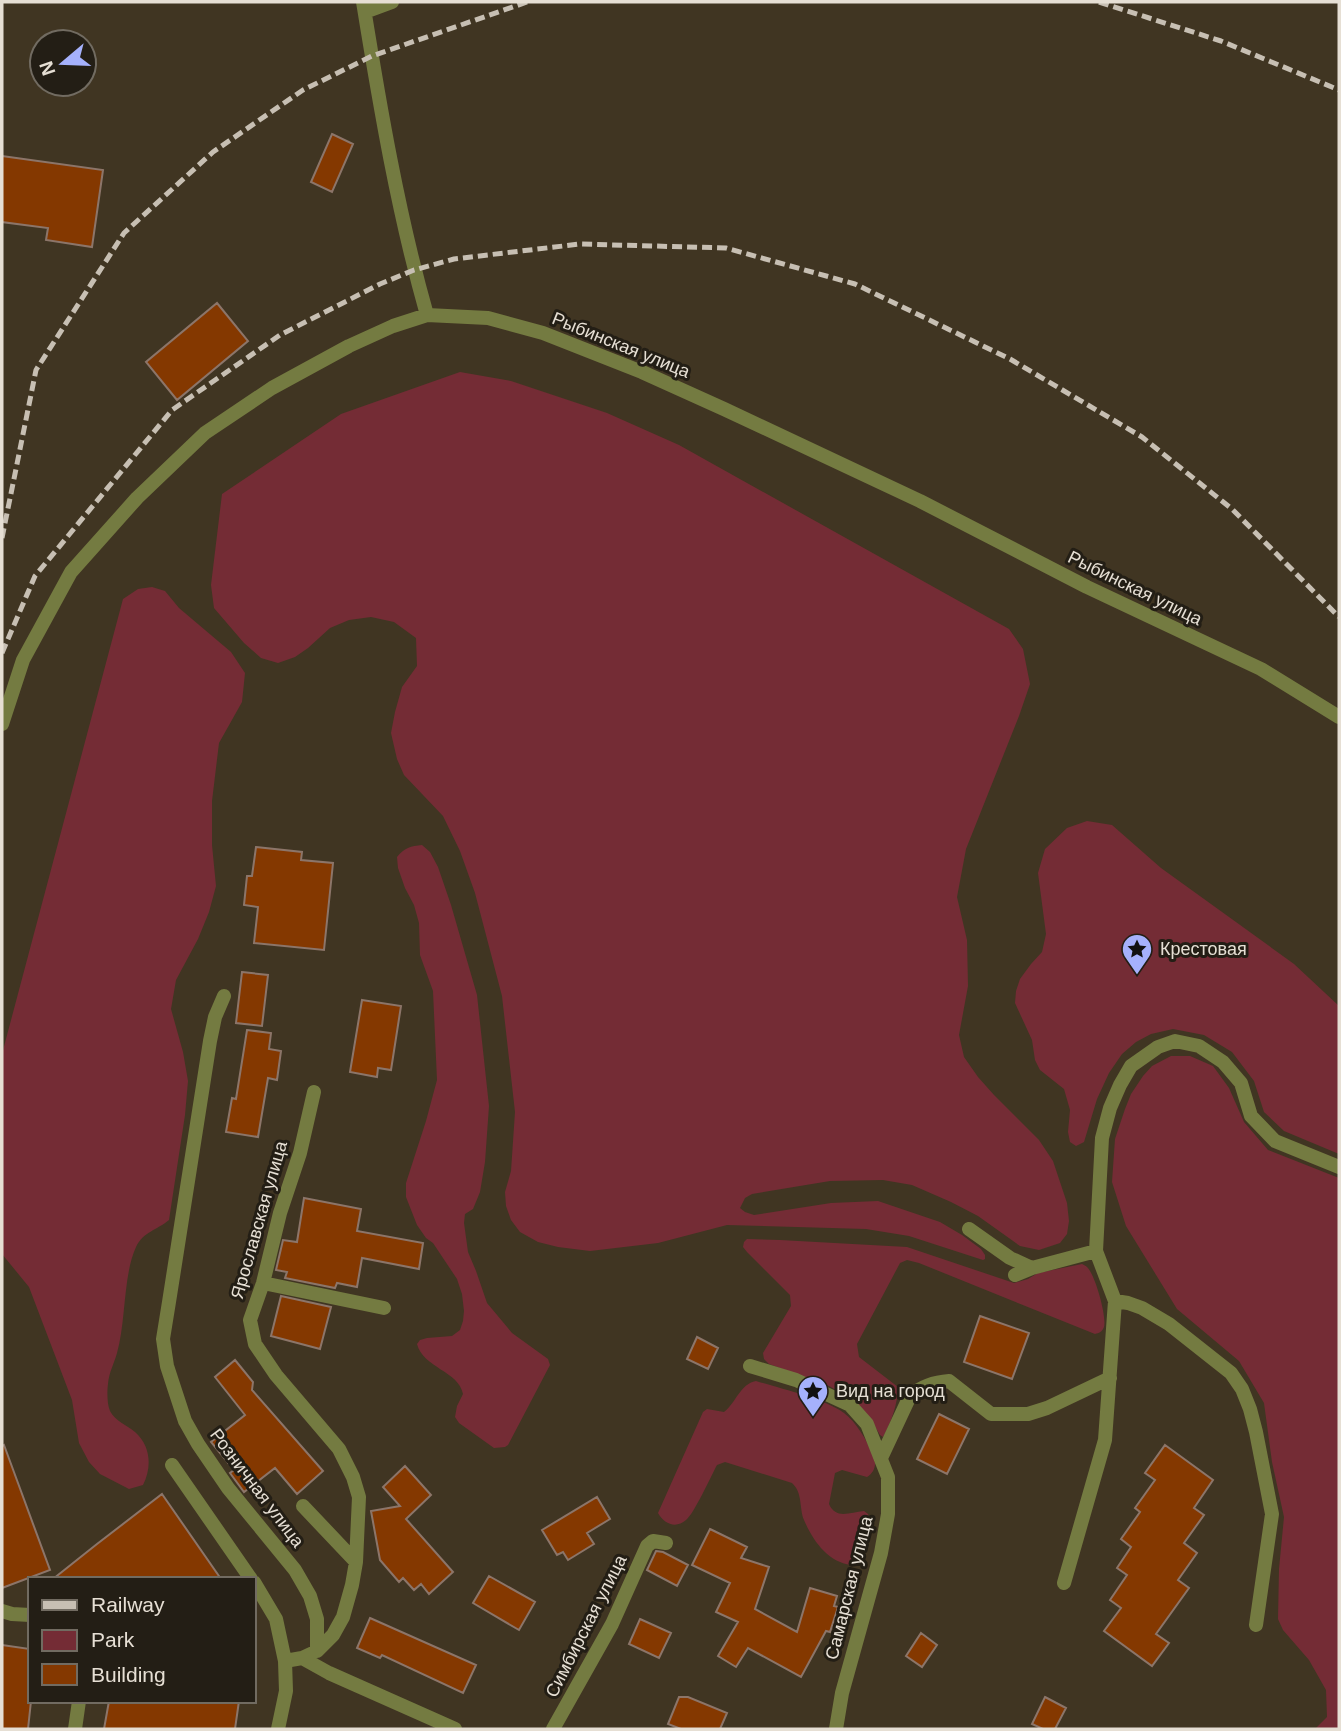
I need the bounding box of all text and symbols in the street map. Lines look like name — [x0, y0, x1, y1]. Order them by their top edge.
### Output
north arrow — [28, 28, 98, 98]
text: N — [35, 58, 60, 78]
street label: Рыбинская улица — [549, 308, 694, 382]
street label: Рыбинская улица — [1065, 547, 1206, 630]
place icon: Крестовая — [1120, 932, 1154, 976]
place label: Крестовая — [1160, 939, 1247, 959]
street label: Ярославская улица — [227, 1138, 291, 1301]
place icon: Вид на город — [796, 1374, 830, 1418]
place label: Вид на город — [836, 1381, 945, 1401]
street label: Розничная улица — [206, 1425, 309, 1552]
street label: Самарская улица — [822, 1513, 877, 1662]
street label: Симбирская улица — [541, 1551, 631, 1701]
legend — [28, 1577, 256, 1703]
text: Railway — [91, 1593, 165, 1616]
text: Park — [91, 1628, 135, 1651]
text: Building — [91, 1663, 166, 1686]

